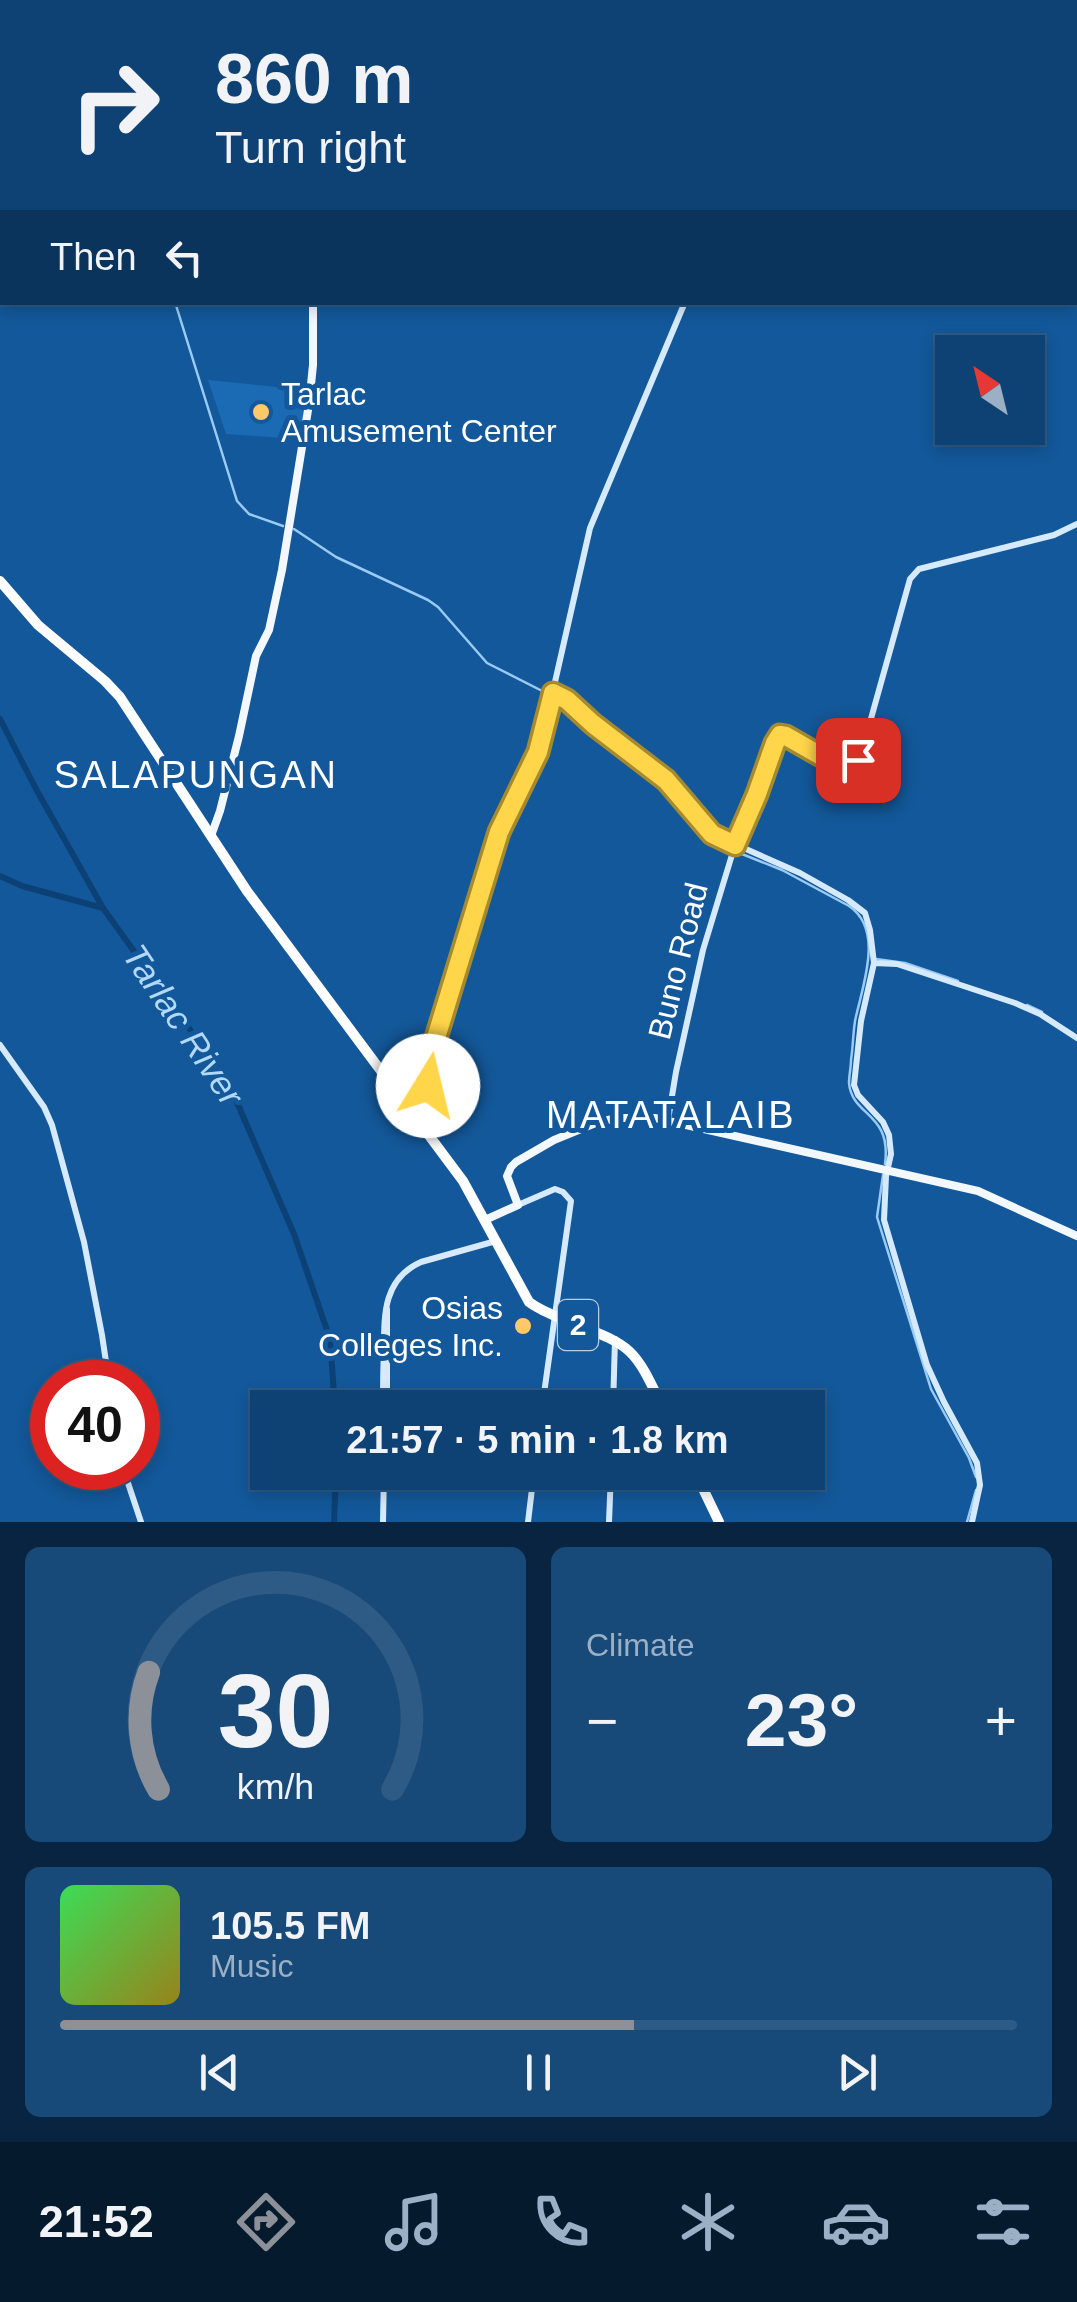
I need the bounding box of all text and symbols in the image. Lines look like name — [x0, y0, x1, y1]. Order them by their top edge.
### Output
icon: right — [50, 40, 180, 170]
text: 860 m — [215, 40, 413, 118]
text: Turn right — [215, 122, 406, 173]
icon: left — [157, 230, 212, 285]
text: Then — [50, 236, 137, 278]
north arrow — [935, 335, 1045, 445]
map controls — [935, 335, 1045, 445]
place label: Tarlac Amusement Center — [281, 376, 557, 449]
marker: Tarlac Amusement Center — [250, 401, 272, 423]
pin — [816, 718, 901, 803]
icon: arrive — [831, 733, 886, 788]
district label: SALAPUNGAN — [54, 754, 338, 796]
street label: Buno Road — [641, 879, 715, 1043]
water label: Tarlac River — [115, 937, 252, 1114]
position arrow — [376, 1034, 480, 1138]
district label: MATATALAIB — [546, 1094, 796, 1136]
place label: Osias Colleges Inc. — [318, 1290, 503, 1363]
road number: 2 — [558, 1300, 598, 1350]
marker: Osias Colleges Inc. — [512, 1315, 534, 1337]
speed limit sign: 40 — [30, 1360, 160, 1490]
text: 21:57 · 5 min · 1.8 km — [346, 1419, 729, 1461]
text: Climate — [586, 1627, 694, 1663]
text: 30 — [218, 1653, 333, 1769]
text: 23° — [745, 1678, 858, 1762]
text: − — [586, 1690, 618, 1752]
text: + — [985, 1690, 1017, 1752]
text: km/h — [237, 1767, 314, 1807]
text: 105.5 FM — [210, 1905, 371, 1947]
text: Music — [210, 1948, 294, 1984]
icon: previous — [192, 2045, 247, 2100]
icon: pause — [511, 2045, 566, 2100]
icon: next — [830, 2045, 885, 2100]
icon: directions — [231, 2187, 301, 2257]
icon: music — [379, 2187, 449, 2257]
icon: phone — [526, 2187, 596, 2257]
icon: climate — [673, 2187, 743, 2257]
icon: car — [821, 2187, 891, 2257]
icon: filters — [968, 2187, 1038, 2257]
text: 21:52 — [39, 2196, 154, 2247]

